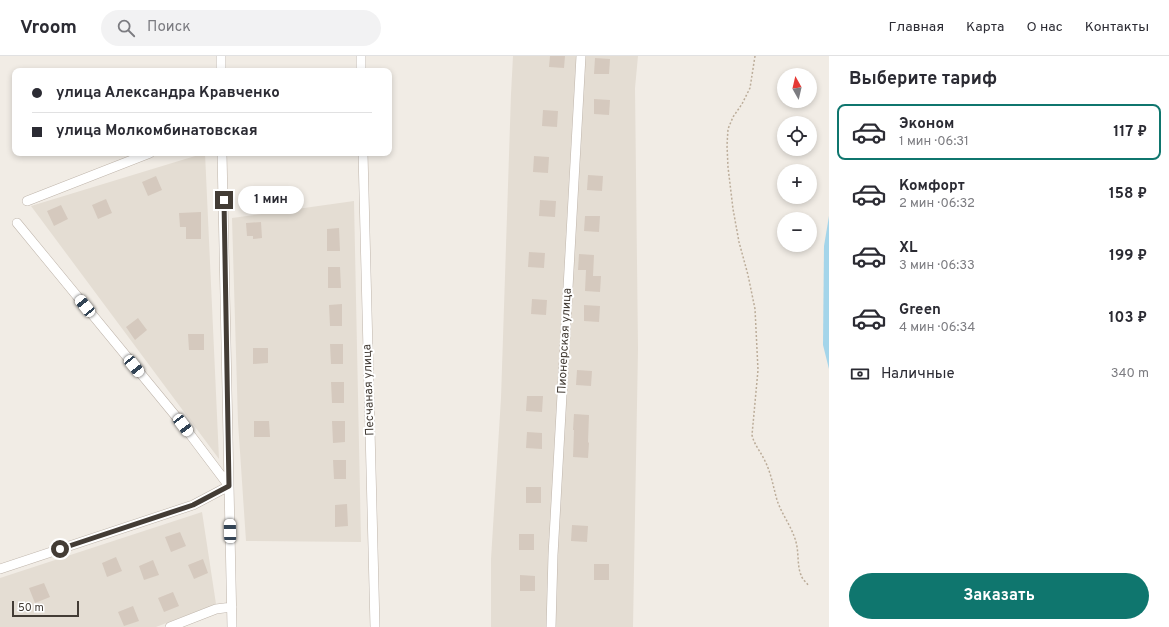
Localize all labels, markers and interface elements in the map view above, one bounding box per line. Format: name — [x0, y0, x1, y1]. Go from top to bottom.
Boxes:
search box — [101, 10, 381, 46]
text: Vroom — [20, 16, 77, 40]
icon: search — [115, 17, 137, 39]
text: Поиск — [147, 18, 191, 37]
text: Главная — [889, 19, 944, 36]
text: Карта — [966, 19, 1004, 36]
text: О нас — [1026, 19, 1063, 36]
text: Контакты — [1085, 19, 1149, 36]
north arrow — [777, 68, 817, 108]
map controls — [777, 68, 817, 252]
text: Выберите тариф — [849, 68, 997, 91]
text: улица Александра Кравченко — [56, 84, 280, 103]
icon: car — [851, 114, 887, 150]
text: Эконом — [899, 115, 954, 134]
button: locate — [777, 116, 817, 156]
text: улица Молкомбинатовская — [56, 122, 258, 141]
text: 117 ₽ — [1113, 123, 1147, 142]
text: 1 мин · 06:31 — [899, 134, 969, 150]
button: + — [777, 164, 817, 204]
icon: car — [851, 176, 887, 212]
text: Комфорт — [899, 177, 965, 196]
text: 158 ₽ — [1109, 185, 1147, 204]
callout: 1 мин — [238, 186, 304, 214]
route end — [215, 191, 233, 209]
text: 1 мин — [254, 192, 288, 208]
text: 2 мин · 06:32 — [899, 196, 975, 212]
button: − — [777, 212, 817, 252]
icon: car — [851, 238, 887, 274]
text: XL — [899, 239, 917, 258]
text: 199 ₽ — [1109, 247, 1147, 266]
text: 3 мин · 06:33 — [899, 258, 975, 274]
street label: Пионерская улица — [554, 288, 576, 394]
car — [73, 293, 97, 319]
icon: car — [851, 300, 887, 336]
text: Green — [899, 301, 941, 320]
text: 103 ₽ — [1109, 309, 1147, 328]
text: 4 мин · 06:34 — [899, 320, 975, 336]
street label: Песчаная улица — [359, 344, 379, 436]
car — [122, 353, 146, 379]
icon: cash — [849, 363, 871, 385]
text: Наличные — [881, 365, 955, 384]
text: 340 m — [1111, 366, 1149, 382]
car — [171, 412, 195, 438]
car — [224, 519, 236, 543]
route start — [51, 540, 69, 558]
button: Заказать — [849, 573, 1149, 619]
scale bar — [12, 599, 79, 618]
text: 50 m — [18, 601, 44, 615]

